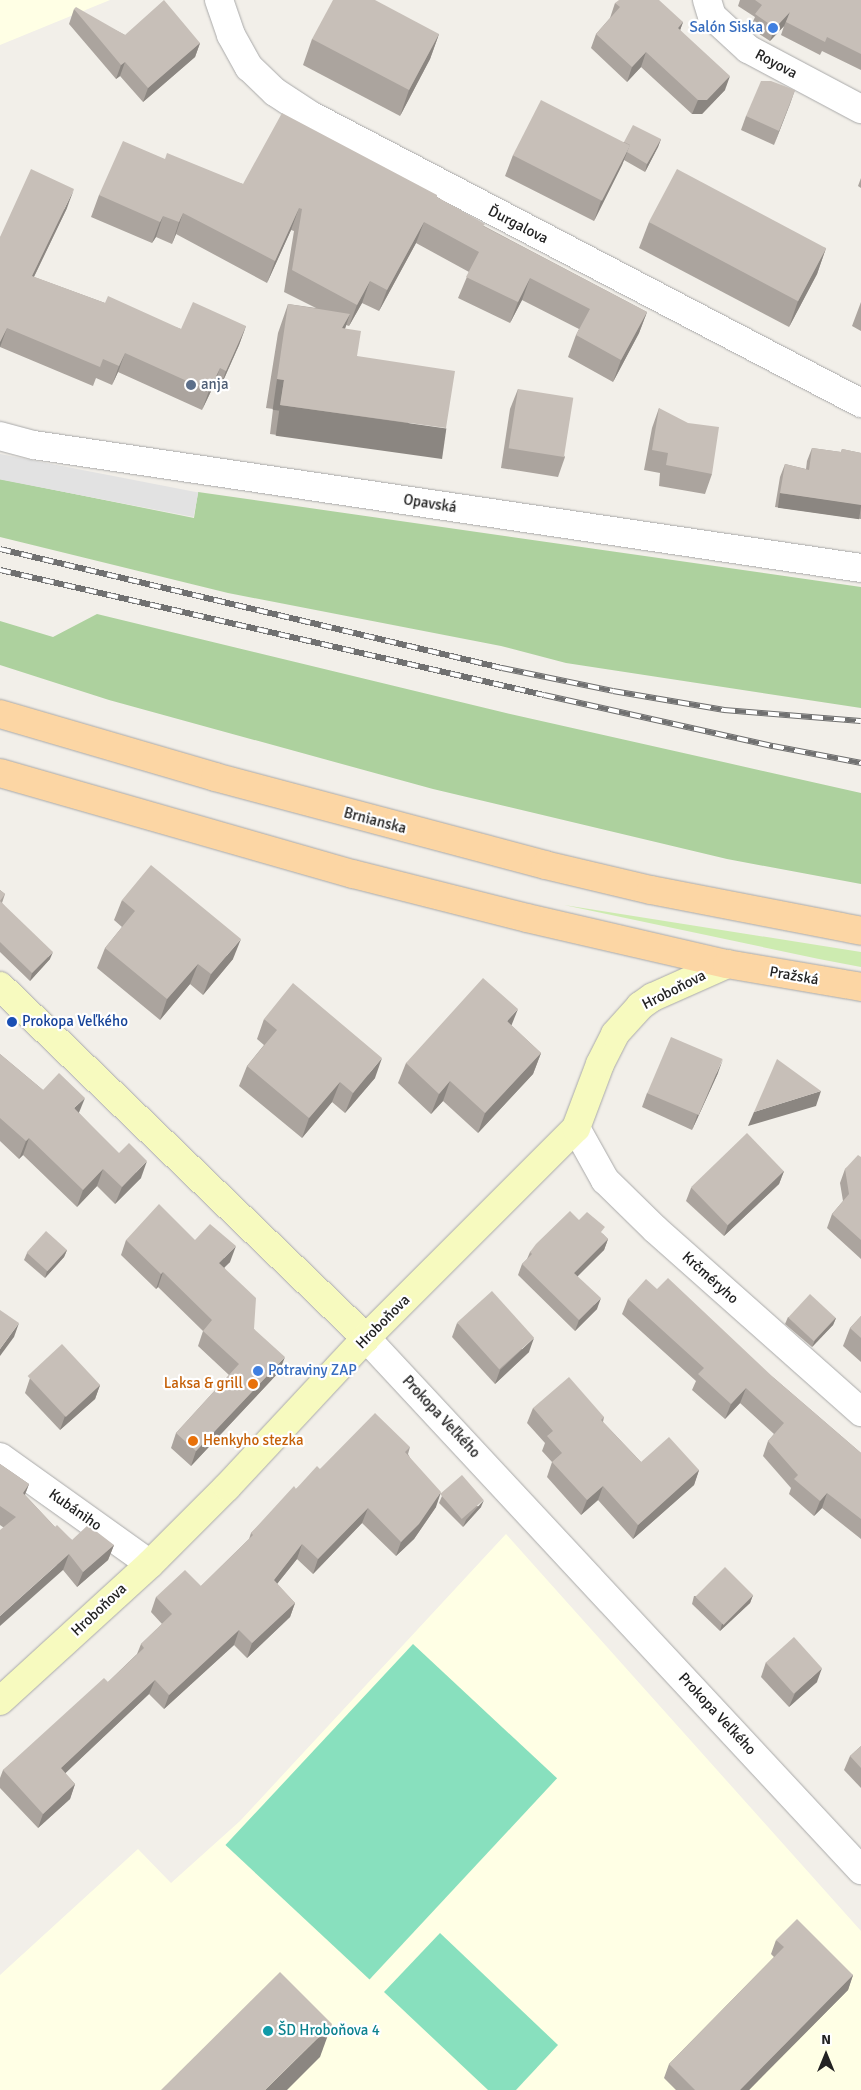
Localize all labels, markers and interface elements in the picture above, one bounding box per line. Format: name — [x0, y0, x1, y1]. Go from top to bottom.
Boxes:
place label: Salón Siska — [689, 19, 763, 37]
marker: Salón Siska — [767, 22, 779, 34]
street label: Royova — [752, 45, 800, 83]
street label: Ďurgalova — [485, 202, 551, 248]
place label: anja — [201, 376, 229, 394]
marker: anja — [185, 379, 197, 391]
street label: Opavská — [402, 491, 458, 517]
street label: Brnianska — [342, 804, 408, 838]
street label: Pražská — [768, 963, 820, 989]
street label: Hroboňova — [639, 966, 709, 1014]
place label: Prokopa Veľkého — [22, 1013, 128, 1031]
marker: Prokopa Veľkého — [6, 1016, 18, 1028]
street label: Krčméryho — [678, 1248, 742, 1308]
street label: Hroboňova — [352, 1291, 414, 1353]
place label: Potraviny ZAP — [268, 1362, 357, 1380]
marker: Potraviny ZAP — [252, 1365, 264, 1377]
street label: Prokopa Veľkého — [398, 1372, 484, 1462]
place label: Laksa & grill — [164, 1375, 243, 1393]
marker: Laksa & grill — [247, 1378, 259, 1390]
place label: Henkyho stezka — [203, 1432, 304, 1450]
marker: Henkyho stezka — [187, 1435, 199, 1447]
street label: Kubániho — [45, 1485, 105, 1535]
street label: Hroboňova — [68, 1580, 130, 1640]
street label: Prokopa Veľkého — [674, 1669, 760, 1759]
place label: ŠD Hroboňova 4 — [278, 2022, 380, 2040]
marker: ŠD Hroboňova 4 — [262, 2025, 274, 2037]
north arrow — [801, 2030, 851, 2080]
text: N — [821, 2031, 831, 2048]

